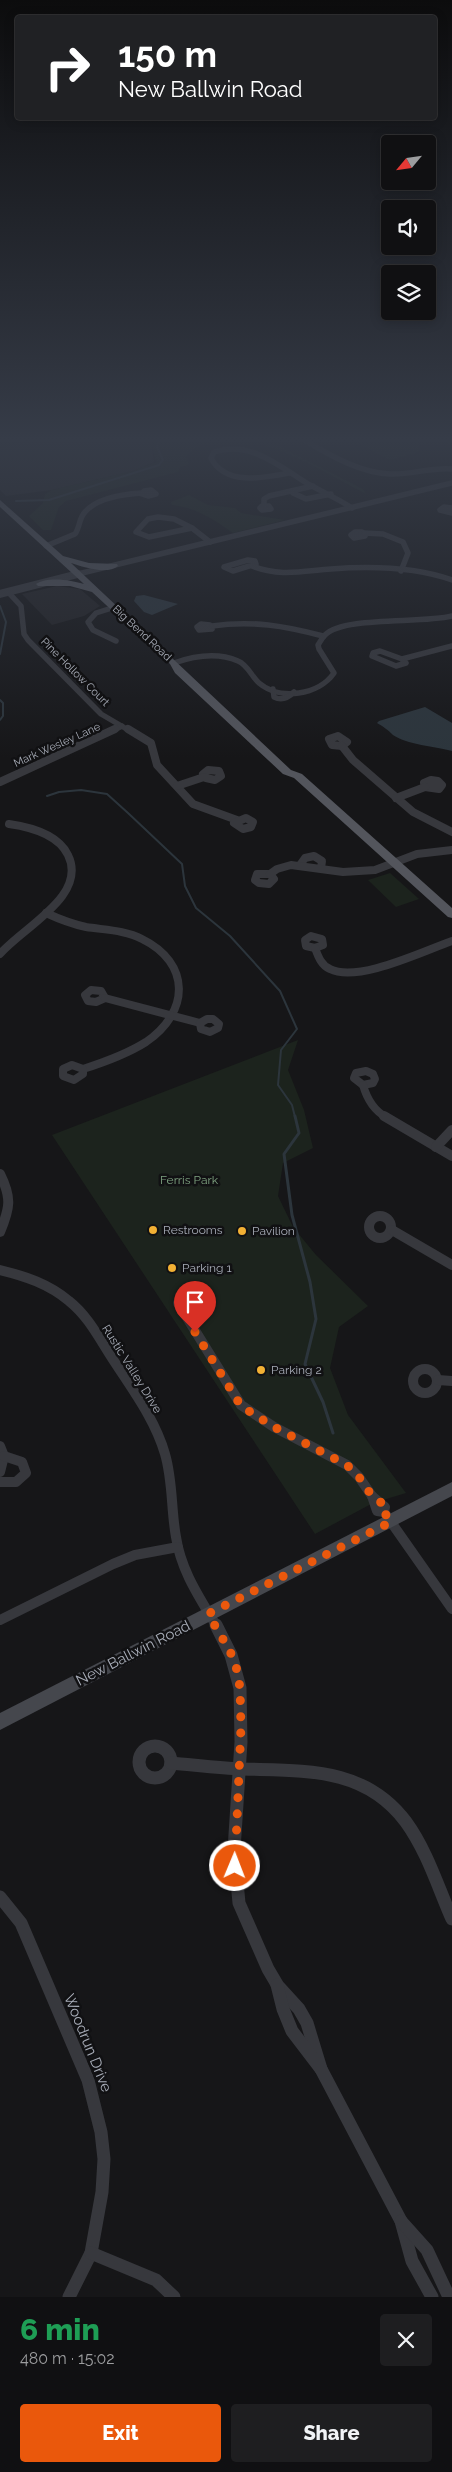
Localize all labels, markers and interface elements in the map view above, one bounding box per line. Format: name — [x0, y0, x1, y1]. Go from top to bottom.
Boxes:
text: 150 m — [118, 34, 217, 75]
icon: right — [35, 35, 100, 100]
text: New Ballwin Road — [118, 76, 302, 102]
north arrow — [381, 135, 436, 190]
map controls — [381, 135, 436, 320]
button: sound — [381, 200, 436, 255]
button: layers — [381, 265, 436, 320]
street label: Big Bend Road — [110, 602, 174, 664]
street label: Pine Hollow Court — [38, 635, 112, 709]
street label: Mark Wesley Lane — [12, 720, 103, 770]
park label: Ferris Park — [160, 1173, 219, 1187]
place label: Restrooms — [163, 1223, 223, 1237]
marker: Restrooms — [147, 1224, 159, 1236]
place label: Pavilion — [252, 1224, 295, 1238]
marker: Pavilion — [236, 1225, 248, 1237]
place label: Parking 1 — [182, 1261, 232, 1275]
marker: Parking 1 — [166, 1262, 178, 1274]
pin — [174, 1281, 216, 1332]
icon: arrive — [181, 1288, 209, 1316]
street label: Rustic Valley Drive — [99, 1322, 165, 1416]
place label: Parking 2 — [271, 1363, 322, 1377]
marker: Parking 2 — [255, 1364, 267, 1376]
street label: New Ballwin Road — [73, 1616, 193, 1690]
position arrow — [208, 1839, 260, 1891]
street label: Woodrun Drive — [60, 1991, 116, 2095]
text: 6 min — [20, 2312, 100, 2347]
button: close — [380, 2314, 432, 2366]
text: 480 m · 15:02 — [20, 2349, 115, 2368]
button: Exit — [20, 2404, 221, 2462]
button: Share — [231, 2404, 432, 2462]

